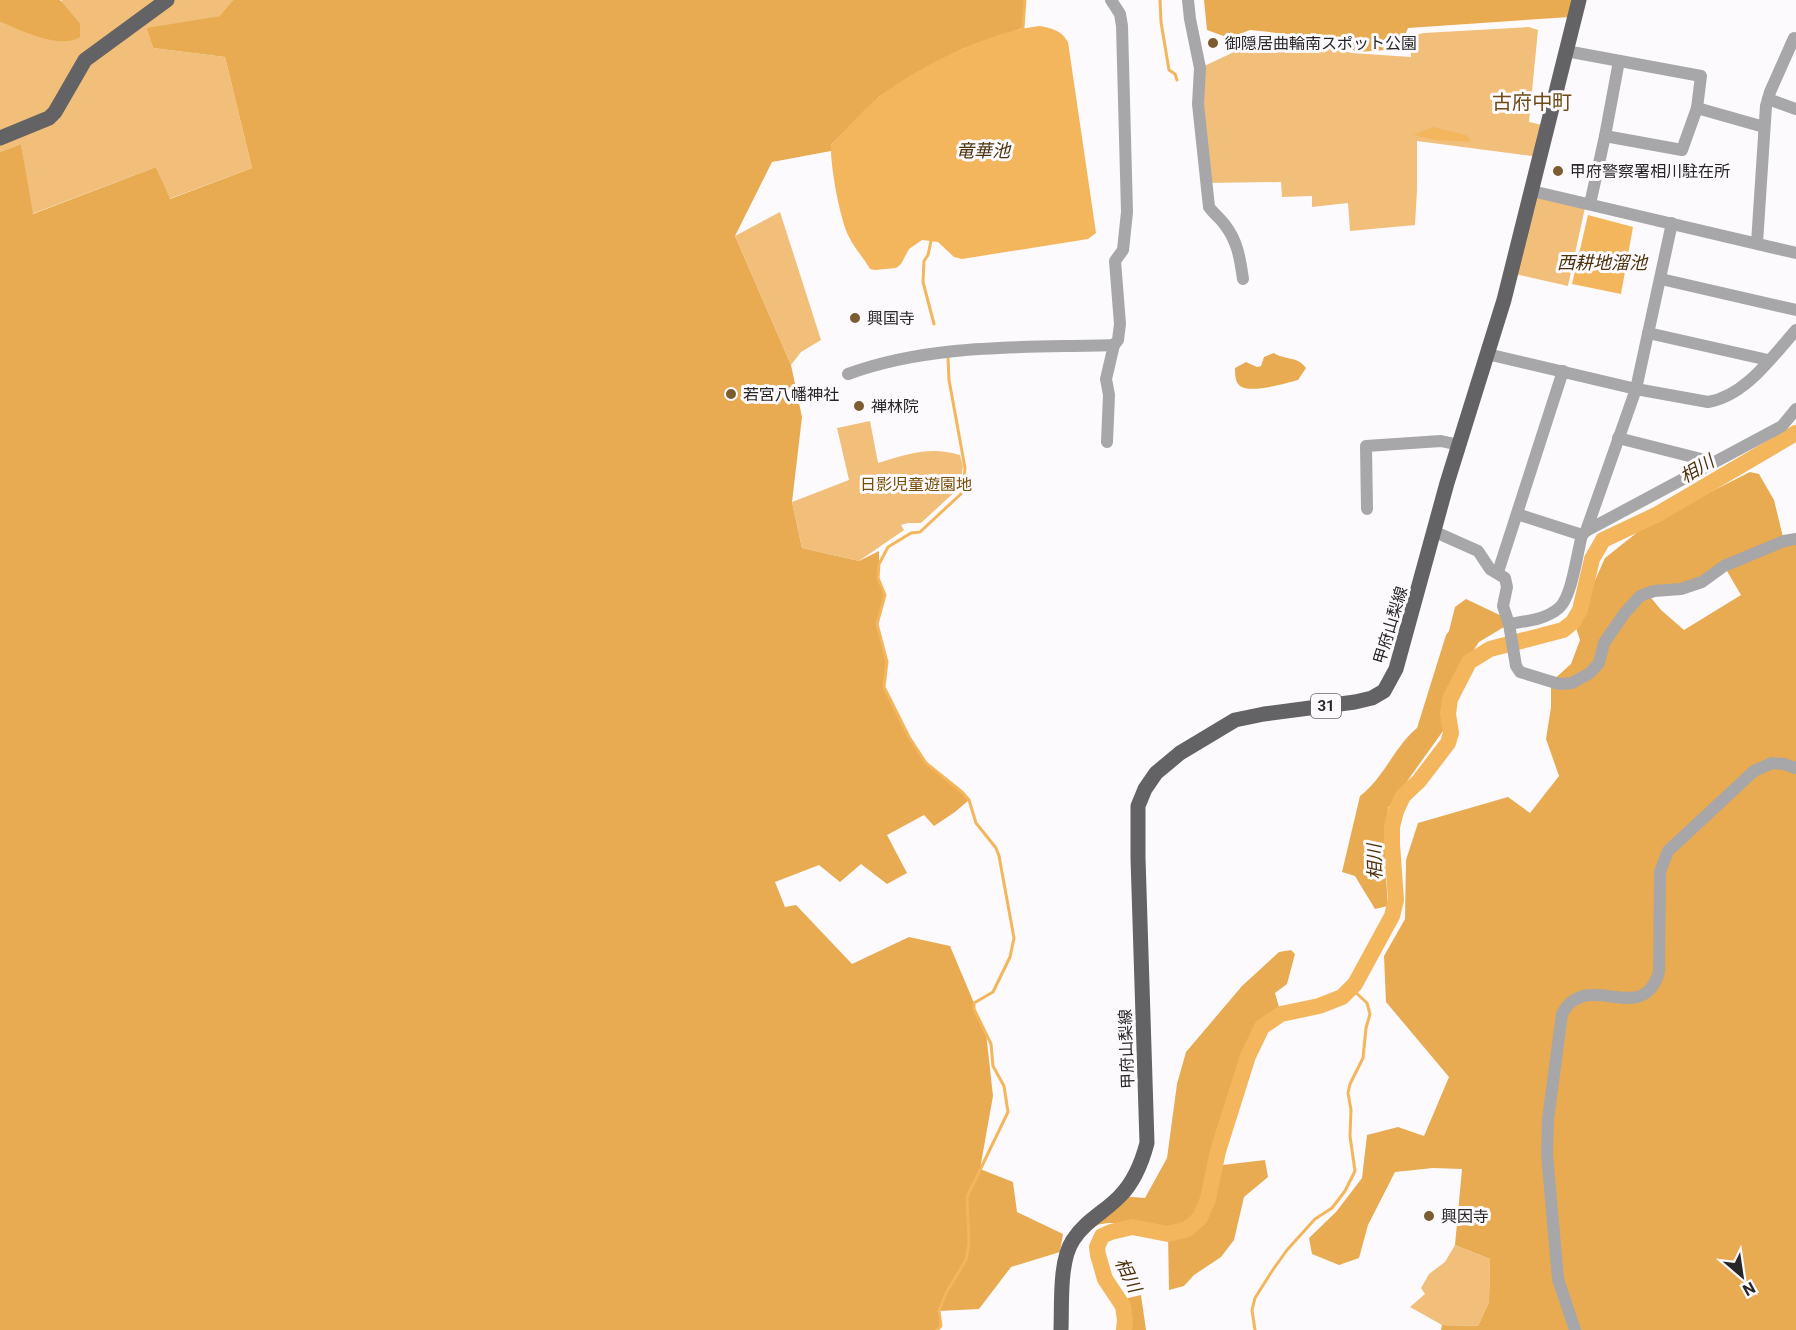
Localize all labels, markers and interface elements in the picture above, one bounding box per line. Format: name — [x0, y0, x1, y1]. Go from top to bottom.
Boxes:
place label: 御隠居曲輪南スポット公園 — [1225, 34, 1417, 53]
marker: 御隠居曲輪南スポット公園 — [1206, 36, 1220, 50]
district label: 古府中町 — [1492, 90, 1572, 114]
water label: 竜華池 — [956, 140, 1012, 161]
place label: 甲府警察署相川駐在所 — [1570, 162, 1730, 181]
marker: 甲府警察署相川駐在所 — [1551, 164, 1565, 178]
water label: 西耕地溜池 — [1557, 252, 1649, 273]
place label: 興国寺 — [867, 309, 915, 328]
marker: 興国寺 — [848, 311, 862, 325]
place label: 若宮八幡神社 — [743, 385, 839, 404]
marker: 若宮八幡神社 — [724, 387, 738, 401]
place label: 禅林院 — [871, 397, 919, 416]
marker: 禅林院 — [852, 399, 866, 413]
water label: 相川 — [1676, 449, 1719, 487]
park label: 日影児童遊園地 — [860, 475, 972, 494]
street label: 甲府山梨線 — [1370, 584, 1411, 666]
road number: 31 — [1311, 694, 1341, 718]
water label: 相川 — [1363, 842, 1386, 880]
street label: 甲府山梨線 — [1116, 1009, 1137, 1089]
place label: 興因寺 — [1441, 1207, 1489, 1226]
marker: 興因寺 — [1422, 1209, 1436, 1223]
north arrow — [1712, 1246, 1772, 1306]
water label: 相川 — [1111, 1254, 1147, 1297]
text: N — [1739, 1278, 1759, 1300]

